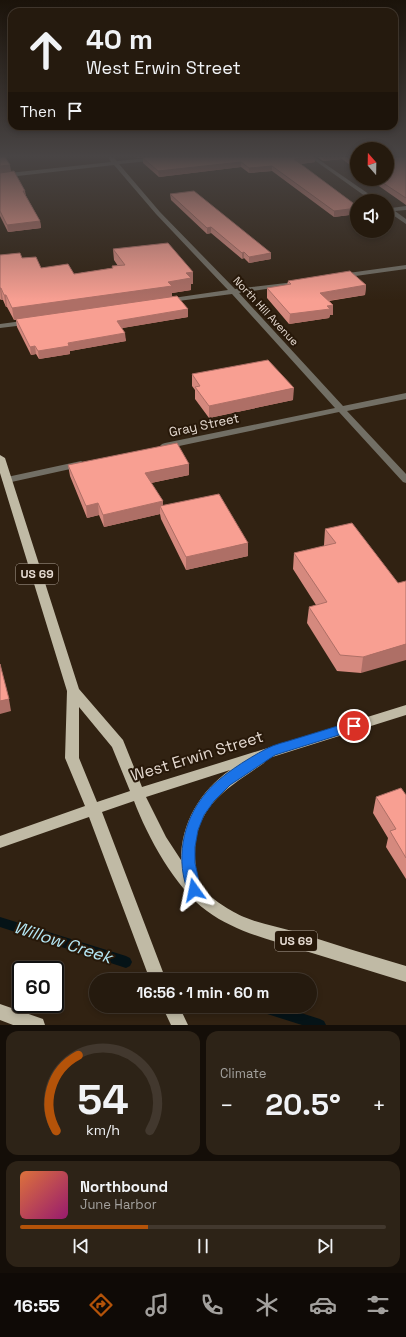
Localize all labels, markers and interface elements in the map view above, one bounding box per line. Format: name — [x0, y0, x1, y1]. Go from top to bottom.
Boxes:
text: 40 m — [86, 21, 153, 57]
icon: ahead — [20, 24, 72, 76]
text: West Erwin Street — [86, 56, 241, 79]
icon: arrive — [64, 100, 86, 122]
text: Then — [20, 102, 56, 121]
north arrow — [350, 142, 394, 186]
map controls — [350, 142, 394, 238]
button: sound — [350, 194, 394, 238]
street label: North Hill Avenue — [230, 273, 302, 349]
street label: Gray Street — [167, 409, 241, 441]
road number: US 69 — [16, 564, 58, 584]
pin — [337, 709, 371, 743]
icon: arrive — [343, 715, 365, 737]
street label: West Erwin Street — [128, 726, 266, 786]
position arrow — [173, 869, 215, 911]
water label: Willow Creek — [11, 916, 117, 969]
road number: US 69 — [275, 931, 317, 951]
speed limit sign: 60 — [12, 961, 64, 1013]
text: 16:56 · 1 min · 60 m — [137, 983, 269, 1002]
text: Climate — [220, 1065, 266, 1082]
text: 54 — [77, 1073, 129, 1126]
text: 20.5° — [265, 1085, 341, 1124]
text: − — [220, 1091, 234, 1119]
text: + — [372, 1091, 386, 1119]
text: km/h — [86, 1121, 120, 1139]
text: Northbound — [80, 1177, 168, 1196]
text: June Harbor — [80, 1196, 157, 1213]
icon: previous — [70, 1235, 92, 1257]
icon: pause — [192, 1235, 214, 1257]
icon: next — [314, 1235, 336, 1257]
icon: directions — [87, 1291, 115, 1319]
icon: music — [143, 1291, 171, 1319]
icon: phone — [198, 1291, 226, 1319]
icon: climate — [253, 1291, 281, 1319]
icon: car — [309, 1291, 337, 1319]
icon: filters — [364, 1291, 392, 1319]
text: 16:55 — [14, 1294, 60, 1317]

